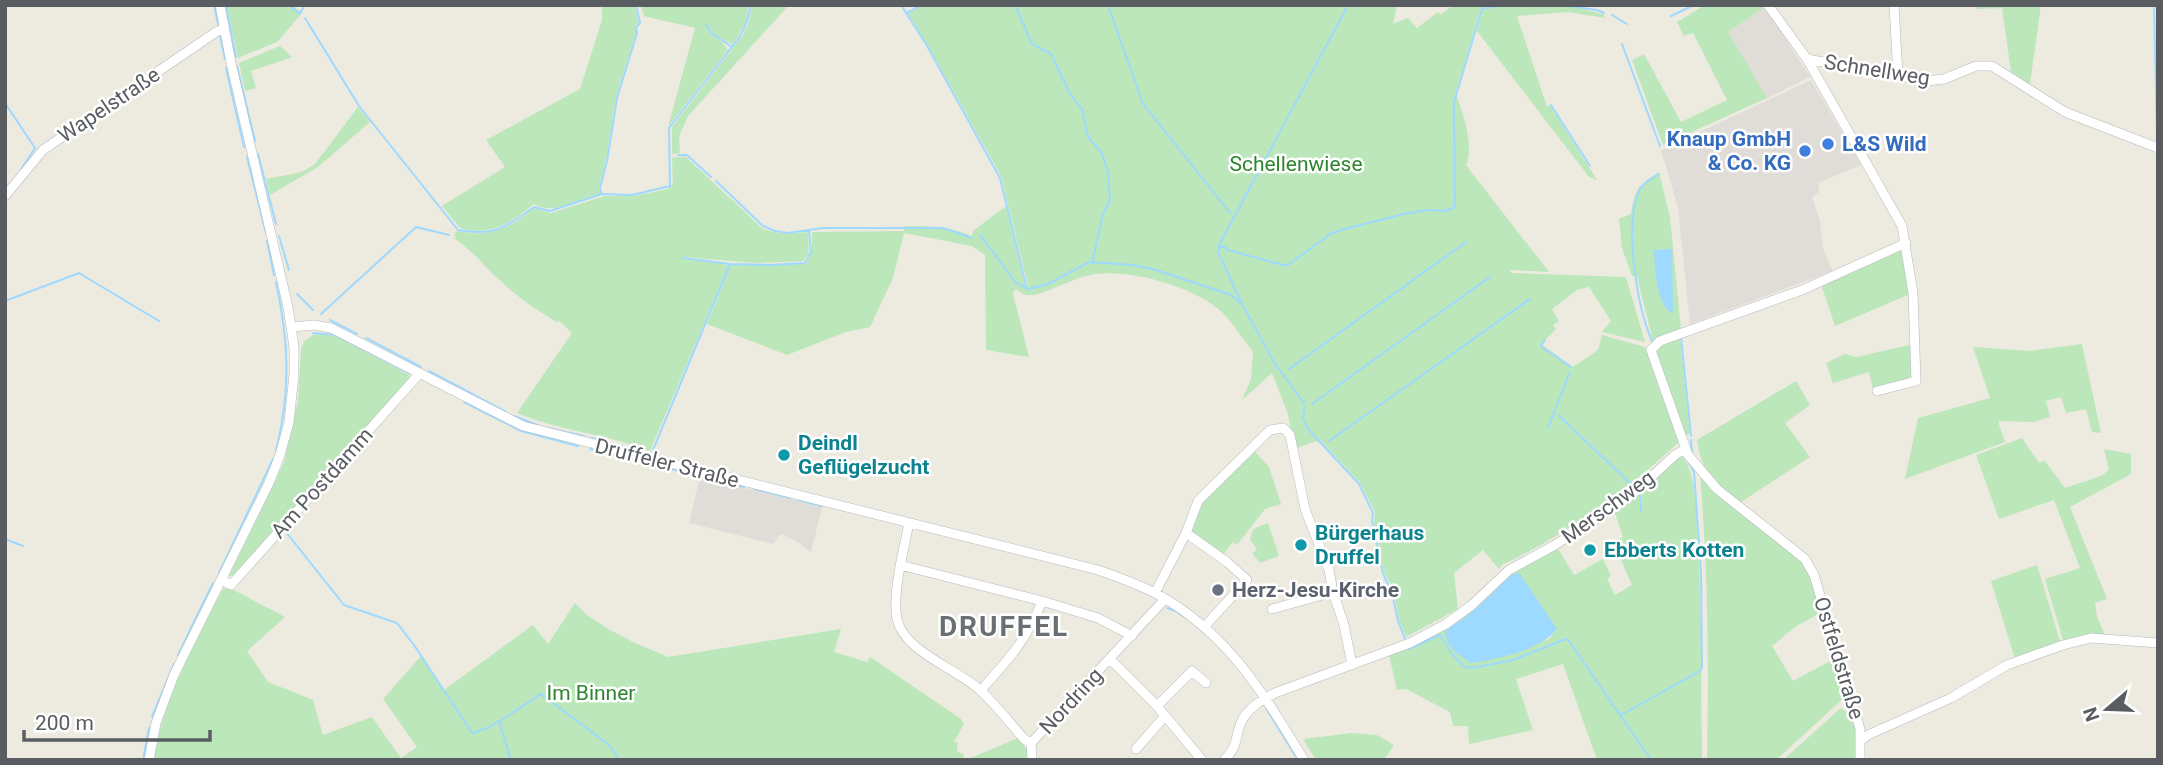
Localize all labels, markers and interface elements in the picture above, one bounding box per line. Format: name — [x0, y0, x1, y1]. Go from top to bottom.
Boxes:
street label: Schnellweg — [1822, 50, 1932, 90]
street label: Wapelstraße — [54, 62, 164, 148]
place label: Knaup GmbH & Co. KG — [1667, 127, 1791, 175]
place label: L&S Wild — [1842, 132, 1927, 156]
marker: L&S Wild — [1820, 136, 1836, 152]
marker: Knaup GmbH & Co. KG — [1797, 143, 1813, 159]
park label: Schellenwiese — [1229, 152, 1363, 176]
street label: Am Postdamm — [266, 423, 378, 543]
place label: Deindl Geflügelzucht — [798, 431, 929, 479]
street label: Druffeler Straße — [592, 433, 742, 493]
marker: Deindl Geflügelzucht — [776, 447, 792, 463]
street label: Merschweg — [1557, 465, 1659, 549]
place label: Bürgerhaus Druffel — [1315, 521, 1424, 569]
marker: Bürgerhaus Druffel — [1293, 537, 1309, 553]
place label: Ebberts Kotten — [1604, 538, 1744, 562]
marker: Ebberts Kotten — [1582, 542, 1598, 558]
place label: Herz-Jesu-Kirche — [1232, 578, 1399, 602]
marker: Herz-Jesu-Kirche — [1210, 582, 1226, 598]
street label: Ostfeldstraße — [1809, 594, 1869, 722]
district label: DRUFFEL — [939, 610, 1069, 643]
street label: Nordring — [1034, 663, 1108, 739]
north arrow — [2072, 674, 2142, 744]
park label: Im Binner — [547, 681, 635, 705]
scale bar — [24, 698, 210, 742]
text: N — [2078, 704, 2104, 724]
text: 200 m — [35, 711, 94, 735]

